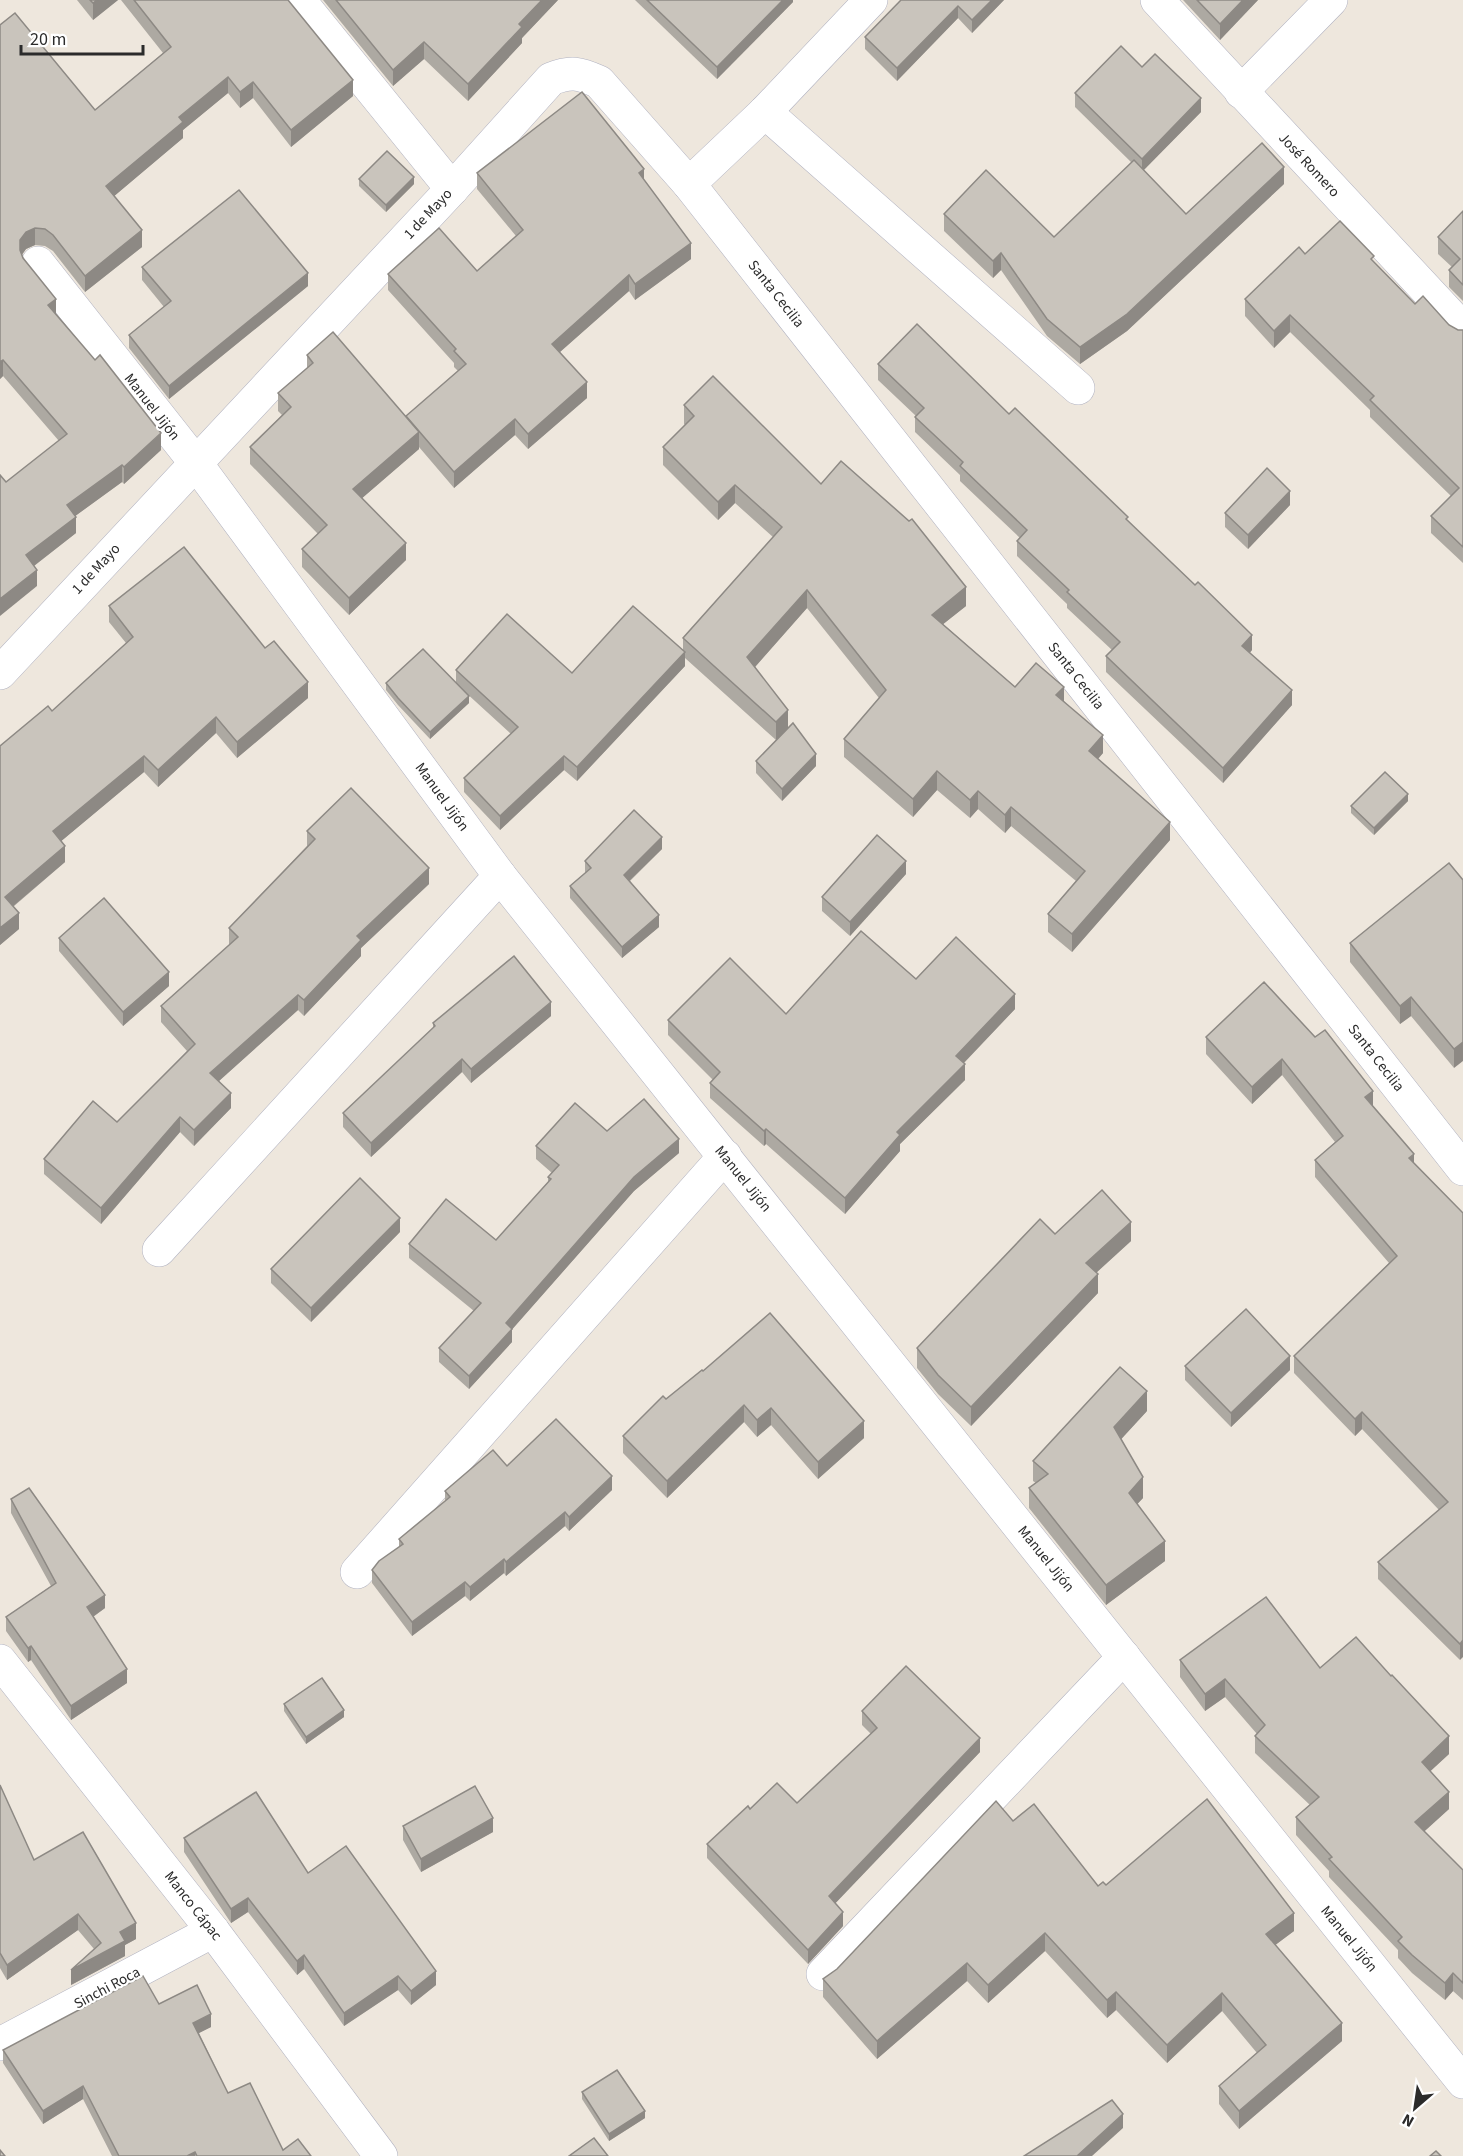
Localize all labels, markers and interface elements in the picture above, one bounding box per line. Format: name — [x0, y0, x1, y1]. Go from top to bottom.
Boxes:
scale bar — [21, 18, 142, 56]
text: 20 m — [30, 27, 66, 52]
street label: José Romero — [1273, 128, 1345, 202]
street label: 1 de Mayo — [399, 184, 457, 244]
street label: Santa Cecilia — [743, 256, 809, 332]
street label: Manuel Jijón — [119, 369, 185, 445]
street label: 1 de Mayo — [67, 539, 125, 599]
street label: Santa Cecilia — [1043, 638, 1109, 714]
street label: Manuel Jijón — [410, 758, 474, 836]
street label: Santa Cecilia — [1343, 1020, 1409, 1096]
street label: Manuel Jijón — [710, 1141, 776, 1217]
street label: Manuel Jijón — [1013, 1521, 1079, 1597]
street label: Manco Cápac — [159, 1867, 227, 1945]
street label: Manuel Jijón — [1316, 1901, 1382, 1977]
street label: Sinchi Roca — [70, 1962, 144, 2014]
north arrow — [1385, 2078, 1445, 2138]
text: N — [1398, 2108, 1418, 2132]

